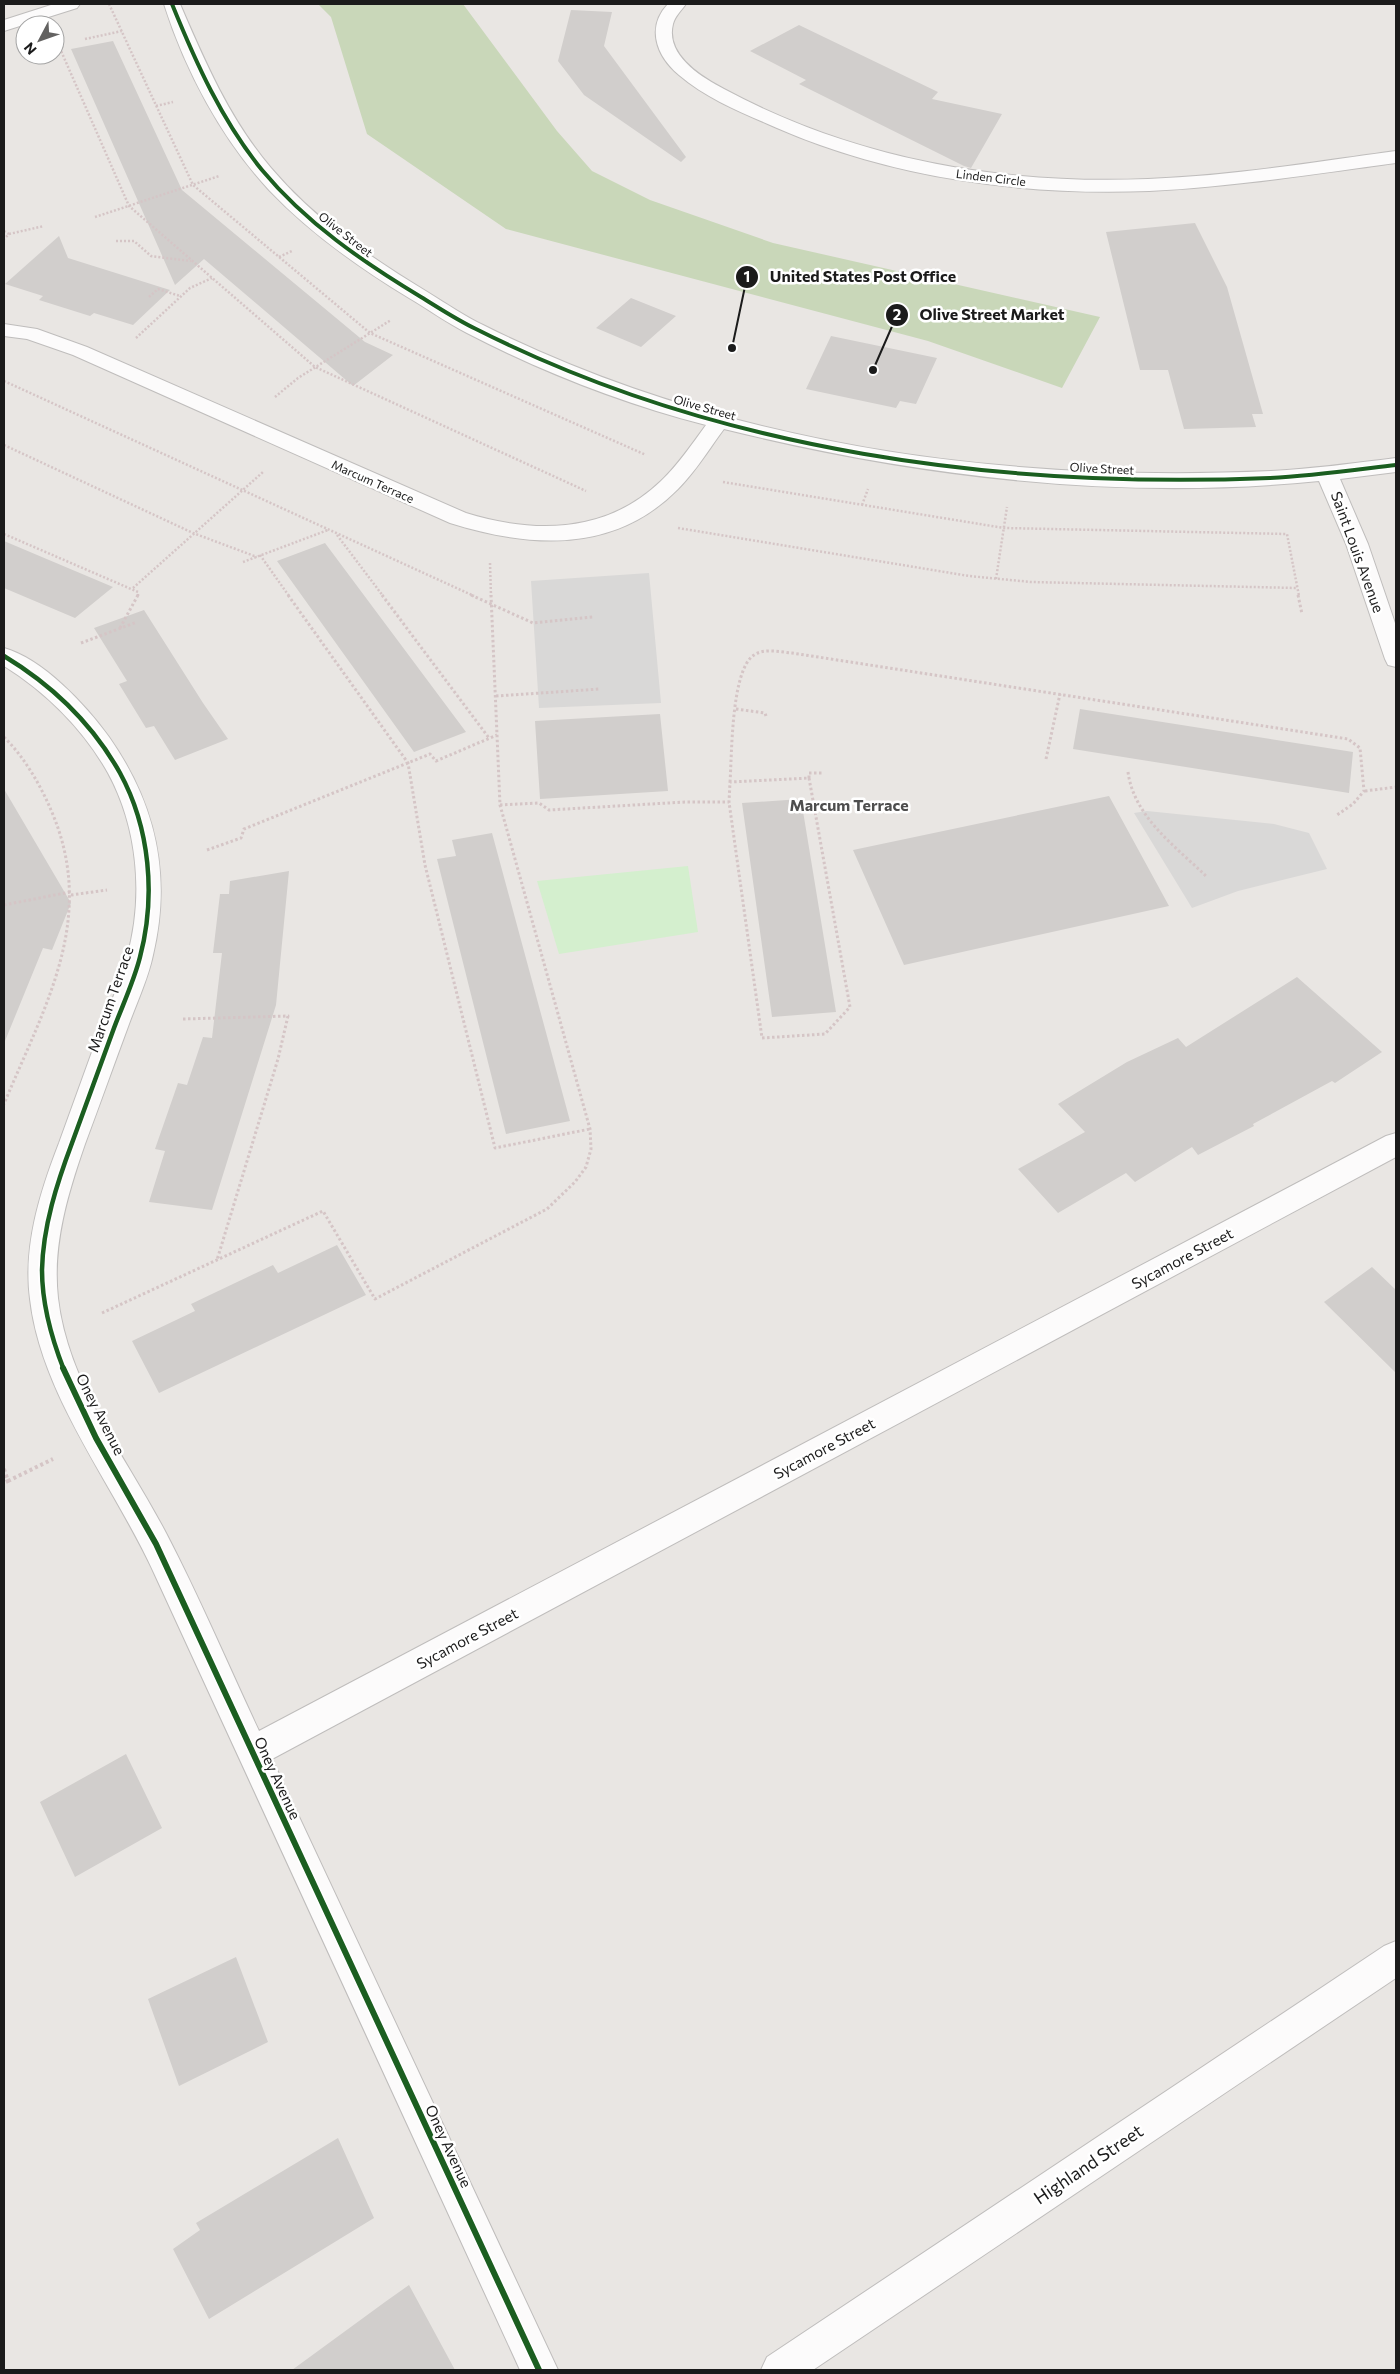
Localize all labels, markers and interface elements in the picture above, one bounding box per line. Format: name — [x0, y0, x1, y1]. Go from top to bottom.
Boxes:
north arrow — [15, 15, 65, 65]
text: N — [20, 39, 40, 58]
street label: Linden Circle — [955, 166, 1027, 188]
street label: Olive Street — [316, 209, 376, 259]
callout: United States Post Office — [735, 261, 966, 292]
text: United States Post Office — [770, 266, 956, 285]
text: 1 — [744, 267, 750, 285]
callout: Olive Street Market — [885, 299, 1075, 330]
text: Olive Street Market — [919, 304, 1065, 323]
text: 2 — [893, 305, 901, 323]
street label: Olive Street — [672, 391, 738, 423]
street label: Marcum Terrace — [330, 457, 416, 505]
street label: Olive Street — [1069, 459, 1135, 477]
street label: Saint Louis Avenue — [1328, 489, 1388, 615]
district label: Marcum Terrace — [789, 795, 909, 814]
street label: Marcum Terrace — [83, 944, 137, 1054]
street label: Sycamore Street — [1128, 1224, 1236, 1292]
street label: Oney Avenue — [73, 1370, 129, 1458]
street label: Sycamore Street — [770, 1414, 878, 1482]
street label: Sycamore Street — [413, 1604, 521, 1672]
street label: Oney Avenue — [251, 1734, 305, 1822]
street label: Oney Avenue — [422, 2102, 476, 2190]
street label: Highland Street — [1029, 2119, 1147, 2209]

